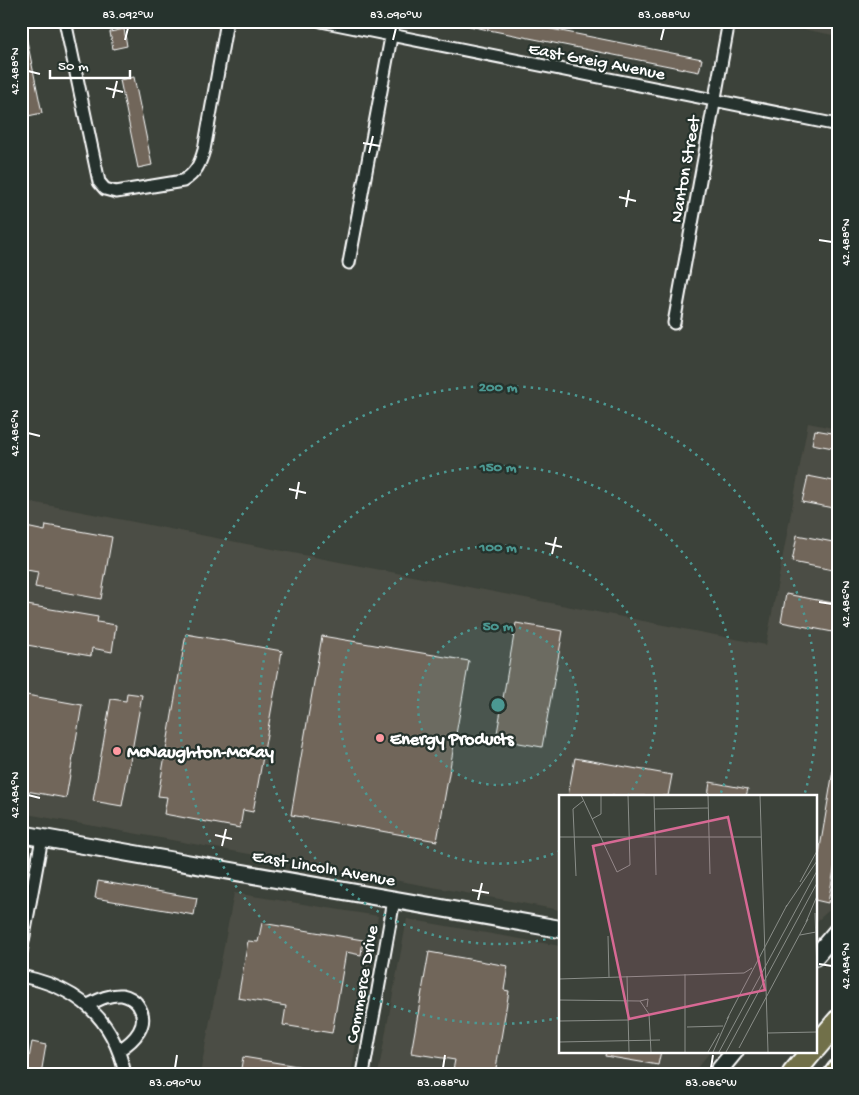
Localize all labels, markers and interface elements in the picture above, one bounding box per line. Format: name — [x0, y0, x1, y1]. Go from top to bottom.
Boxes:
text: 83.092°W — [103, 9, 153, 23]
text: 83.090°W — [370, 9, 422, 23]
text: 83.088°W — [638, 9, 690, 23]
street label: East Greig Avenue — [526, 39, 667, 86]
text: 42.488°N — [9, 47, 23, 95]
scale bar — [50, 48, 130, 80]
text: 50 m — [58, 58, 89, 76]
street label: Nanton Street — [667, 113, 706, 224]
text: 42.488°N — [840, 218, 854, 266]
text: 200 m — [479, 379, 518, 397]
text: 42.486°N — [9, 409, 23, 456]
text: 150 m — [479, 459, 517, 477]
text: 100 m — [478, 539, 517, 557]
text: 42.486°N — [840, 580, 854, 627]
text: 50 m — [483, 618, 514, 636]
centre of rings — [489, 696, 507, 714]
place label: Energy Products — [390, 730, 515, 751]
marker: Energy Products — [374, 732, 386, 744]
place label: McNaughton-McKay — [127, 743, 274, 764]
marker: McNaughton-McKay — [111, 745, 123, 757]
text: 42.484°N — [9, 772, 23, 818]
inset map — [559, 795, 816, 1052]
street label: East Lincoln Avenue — [250, 847, 397, 893]
street label: Commerce Drive — [343, 923, 384, 1045]
text: 42.484°N — [840, 943, 854, 989]
text: 83.090°W — [149, 1077, 201, 1091]
text: 83.088°W — [417, 1077, 469, 1091]
text: 83.086°W — [685, 1077, 737, 1091]

